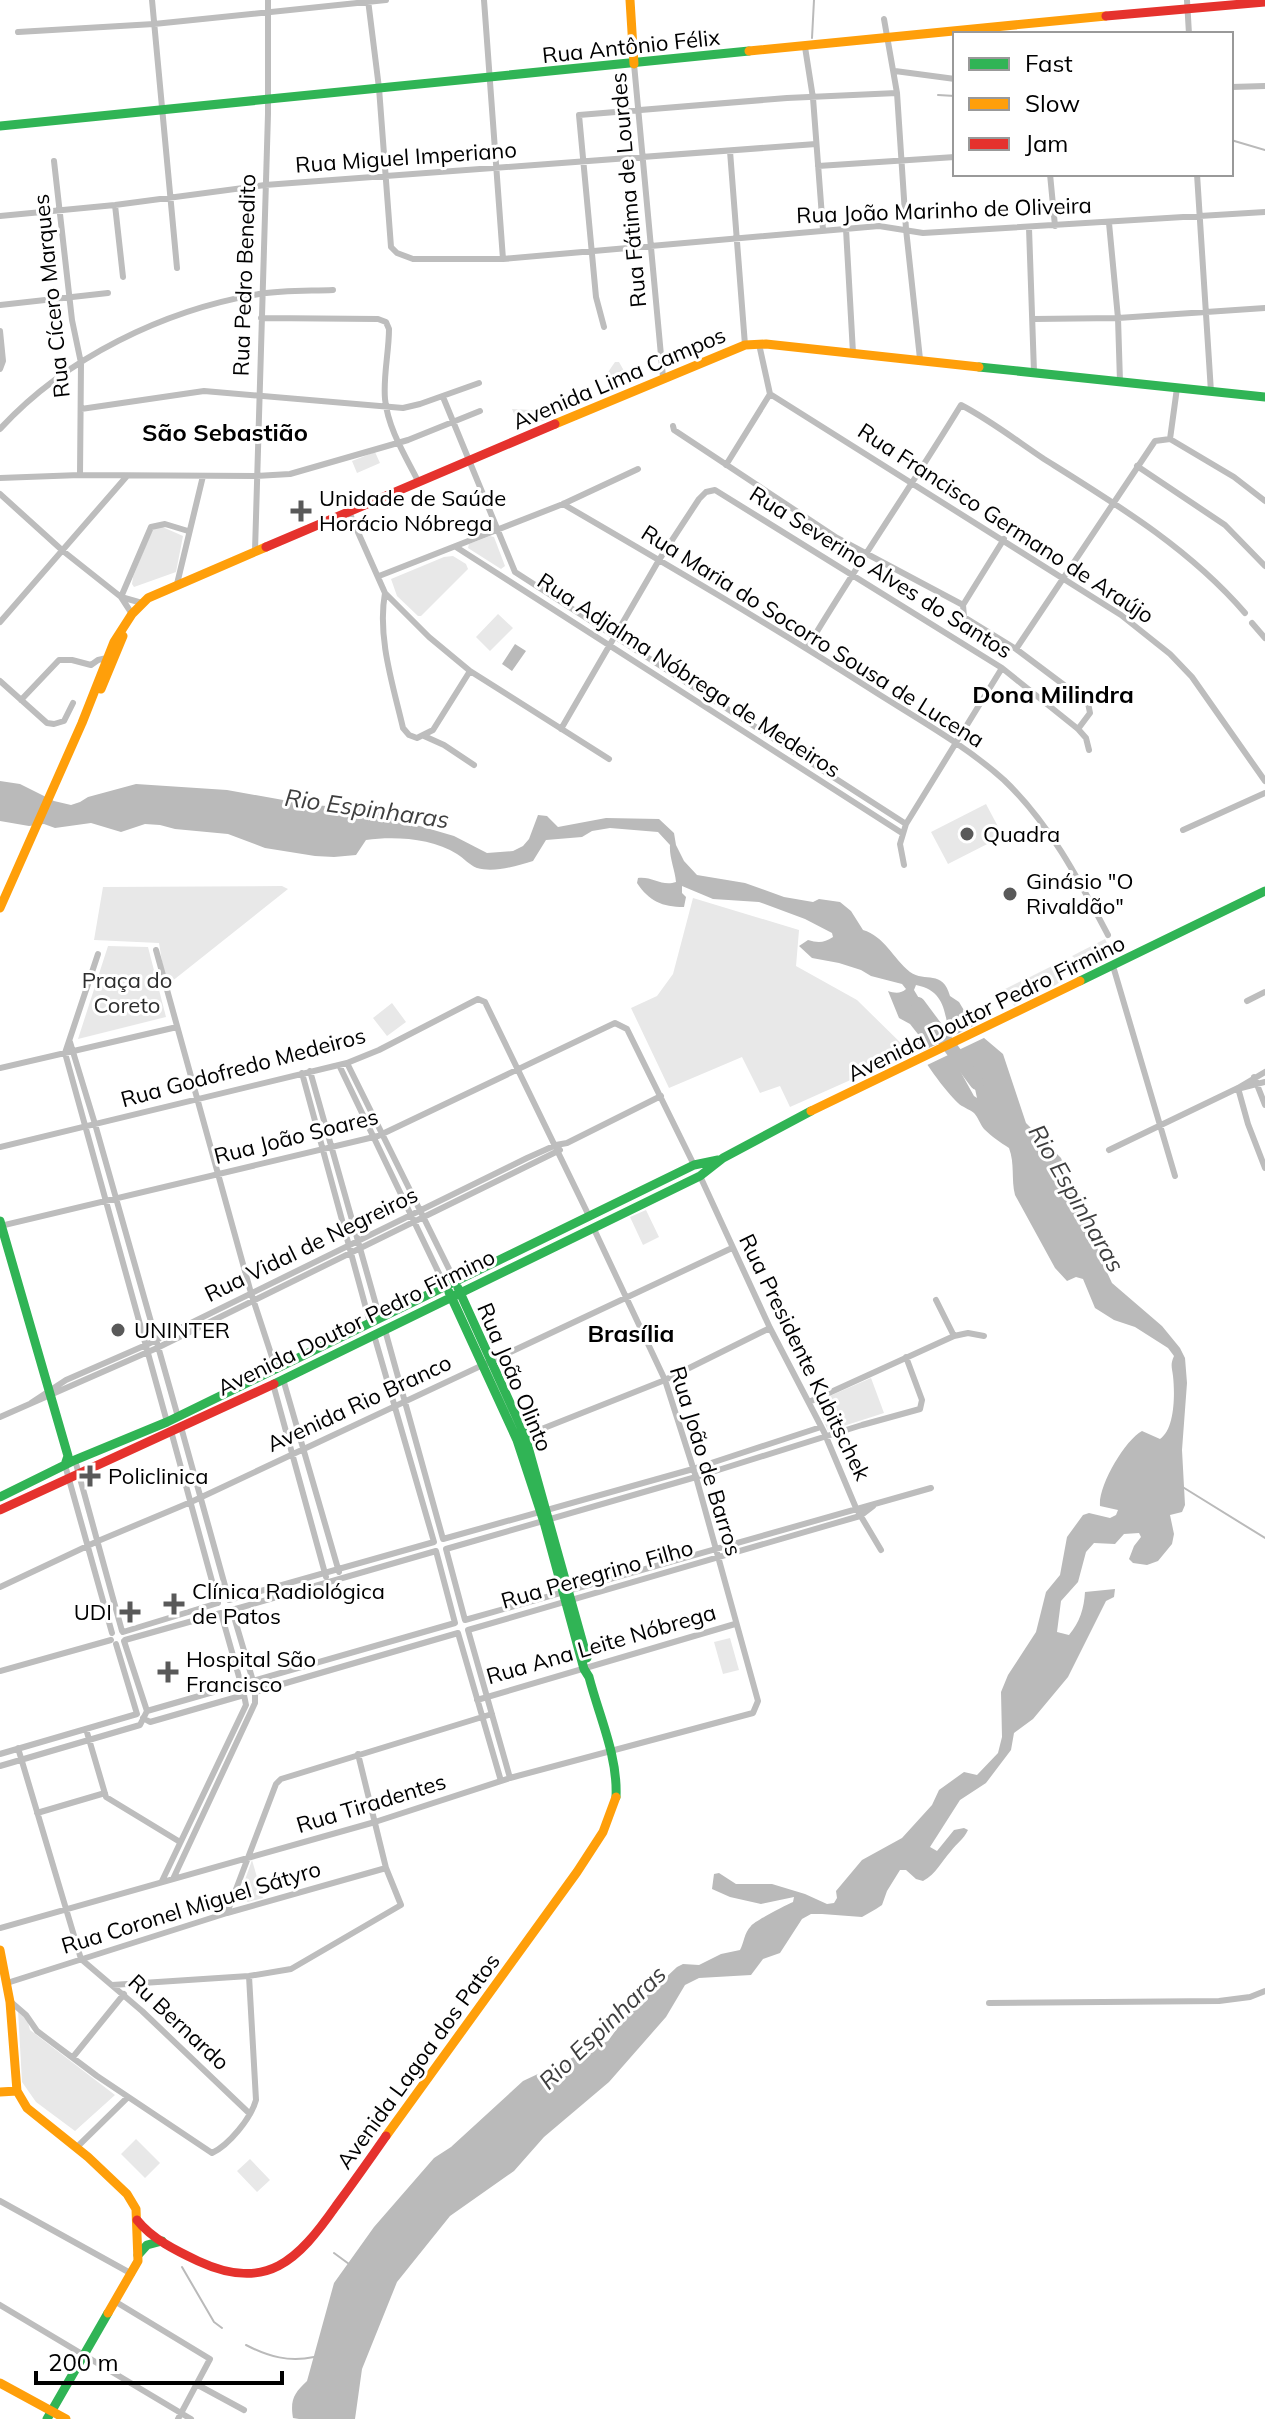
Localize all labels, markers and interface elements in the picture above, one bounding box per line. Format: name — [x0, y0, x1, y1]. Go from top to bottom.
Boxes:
street label: Rua Antônio Félix — [541, 23, 722, 69]
legend — [953, 32, 1233, 176]
text: Fast — [1025, 48, 1073, 78]
street label: Rua Fátima de Lourdes — [604, 71, 652, 309]
text: Slow — [1025, 88, 1080, 118]
text: Jam — [1025, 128, 1068, 158]
street label: Rua Miguel Imperiano — [294, 135, 518, 179]
street label: Rua Pedro Benedito — [226, 173, 262, 377]
street label: Rua João Marinho de Oliveira — [796, 191, 1092, 229]
street label: Rua Cícero Marques — [26, 193, 76, 399]
street label: Avenida Lima Campos — [508, 320, 730, 436]
district label: São Sebastião — [142, 417, 308, 447]
street label: Rua Francisco Germano de Araújo — [853, 417, 1159, 629]
street label: Rua Severino Alves do Santos — [745, 480, 1017, 664]
place label: Unidade de Saúde Horácio Nóbrega — [319, 484, 506, 537]
marker: Unidade de Saúde Horácio Nóbrega — [290, 500, 312, 522]
street label: Rua Maria do Socorro Sousa de Lucena — [636, 518, 990, 754]
street label: Rua Adjalma Nóbrega de Medeiros — [532, 566, 846, 784]
district label: Dona Milindra — [972, 679, 1134, 709]
water label: Rio Espinharas — [283, 782, 451, 834]
place label: Quadra — [983, 820, 1060, 848]
marker: Quadra — [958, 825, 976, 843]
place label: Ginásio "O Rivaldão" — [1026, 867, 1133, 920]
marker: Ginásio "O Rivaldão" — [1001, 885, 1019, 903]
street label: Avenida Doutor Pedro Firmino — [842, 928, 1130, 1088]
park label: Praça do Coreto — [82, 966, 172, 1019]
street label: Rua Godofredo Medeiros — [117, 1021, 369, 1113]
street label: Rua João Soares — [211, 1102, 381, 1170]
water label: Rio Espinharas — [1023, 1119, 1131, 1277]
street label: Rua Vidal de Negreiros — [200, 1180, 422, 1308]
street label: Rua Presidente Kubitschek — [733, 1229, 877, 1485]
street label: Avenida Doutor Pedro Firmino — [212, 1242, 500, 1402]
street label: Rua João Olinto — [471, 1299, 559, 1455]
place label: UNINTER — [134, 1316, 230, 1344]
district label: Brasília — [588, 1318, 674, 1348]
marker: UNINTER — [109, 1321, 127, 1339]
street label: Avenida Rio Branco — [262, 1348, 456, 1458]
street label: Rua João de Barros — [664, 1363, 748, 1559]
place label: Policlinica — [108, 1462, 208, 1490]
marker: Policlinica — [79, 1465, 101, 1487]
street label: Rua Peregrino Filho — [498, 1533, 696, 1615]
place label: Clínica Radiológica de Patos — [192, 1577, 385, 1630]
marker: Clínica Radiológica de Patos — [163, 1593, 185, 1615]
place label: UDI — [74, 1598, 112, 1626]
street label: Rua Ana Leite Nóbrega — [483, 1598, 719, 1690]
marker: UDI — [119, 1601, 141, 1623]
place label: Hospital São Francisco — [186, 1645, 316, 1698]
marker: Hospital São Francisco — [157, 1661, 179, 1683]
street label: Rua Tiradentes — [293, 1767, 449, 1839]
street label: Rua Coronel Miguel Sátyro — [58, 1854, 324, 1960]
street label: Avenida Lagoa dos Patos — [330, 1948, 506, 2174]
water label: Rio Espinharas — [532, 1959, 672, 2095]
street label: Ru Bernardo — [123, 1968, 235, 2076]
scale bar — [36, 2335, 282, 2385]
text: 200 m — [48, 2347, 119, 2377]

